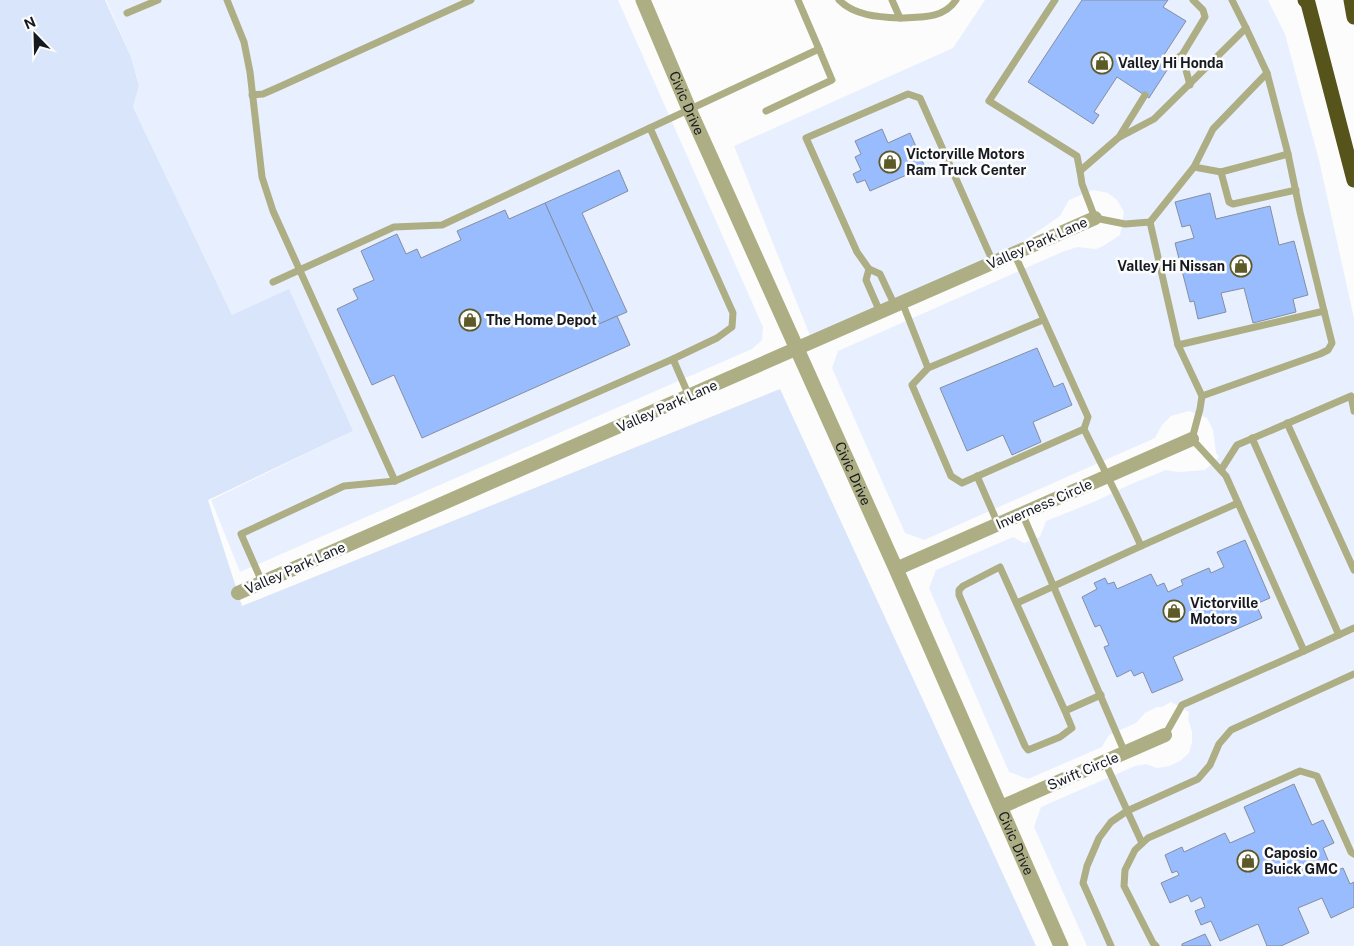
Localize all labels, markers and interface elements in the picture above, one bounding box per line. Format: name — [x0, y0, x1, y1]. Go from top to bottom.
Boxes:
north arrow — [10, 10, 60, 60]
text: N — [22, 14, 38, 33]
shop icon: Valley Hi Honda — [1090, 51, 1114, 75]
place label: Valley Hi Honda — [1118, 55, 1224, 71]
street label: Civic Drive — [666, 69, 708, 138]
place label: Victorville Motors Ram Truck Center — [906, 146, 1026, 178]
shop icon: Victorville Motors Ram Truck Center — [878, 150, 902, 174]
street label: Valley Park Lane — [984, 214, 1090, 272]
shop icon: Valley Hi Nissan — [1229, 254, 1253, 278]
place label: Valley Hi Nissan — [1117, 258, 1225, 274]
shop icon: The Home Depot — [458, 308, 482, 332]
place label: The Home Depot — [486, 312, 597, 328]
street label: Valley Park Lane — [614, 377, 720, 435]
street label: Civic Drive — [832, 439, 874, 508]
street label: Inverness Circle — [993, 476, 1095, 532]
street label: Valley Park Lane — [242, 539, 348, 597]
place label: Victorville Motors — [1190, 595, 1258, 627]
shop icon: Victorville Motors — [1162, 599, 1186, 623]
street label: Swift Circle — [1045, 749, 1121, 793]
street label: Civic Drive — [995, 809, 1037, 878]
place label: Caposio Buick GMC — [1264, 845, 1338, 877]
shop icon: Caposio Buick GMC — [1236, 849, 1260, 873]

